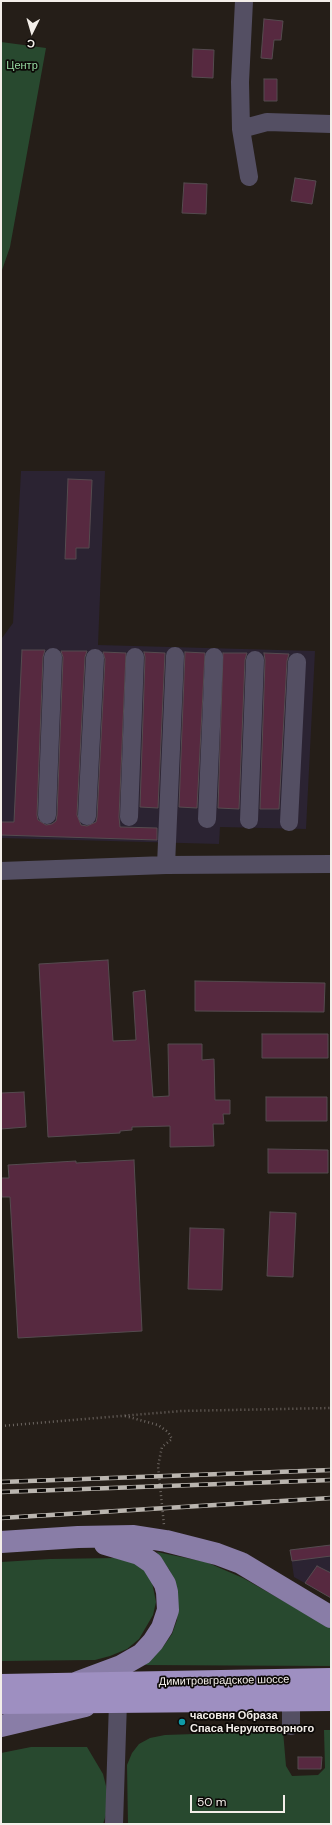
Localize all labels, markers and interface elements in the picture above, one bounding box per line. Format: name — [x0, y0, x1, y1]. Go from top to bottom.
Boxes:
north arrow — [12, 12, 52, 52]
text: С — [26, 37, 36, 51]
park label: Центр — [6, 59, 38, 73]
street label: Димитровградское шоссе — [159, 1673, 289, 1689]
place label: часовня Образа Спаса Нерукотворного — [190, 1709, 314, 1735]
marker: часовня Образа Спаса Нерукотворного — [177, 1717, 187, 1727]
scale bar — [192, 1787, 287, 1813]
text: 50 m — [197, 1794, 226, 1810]

